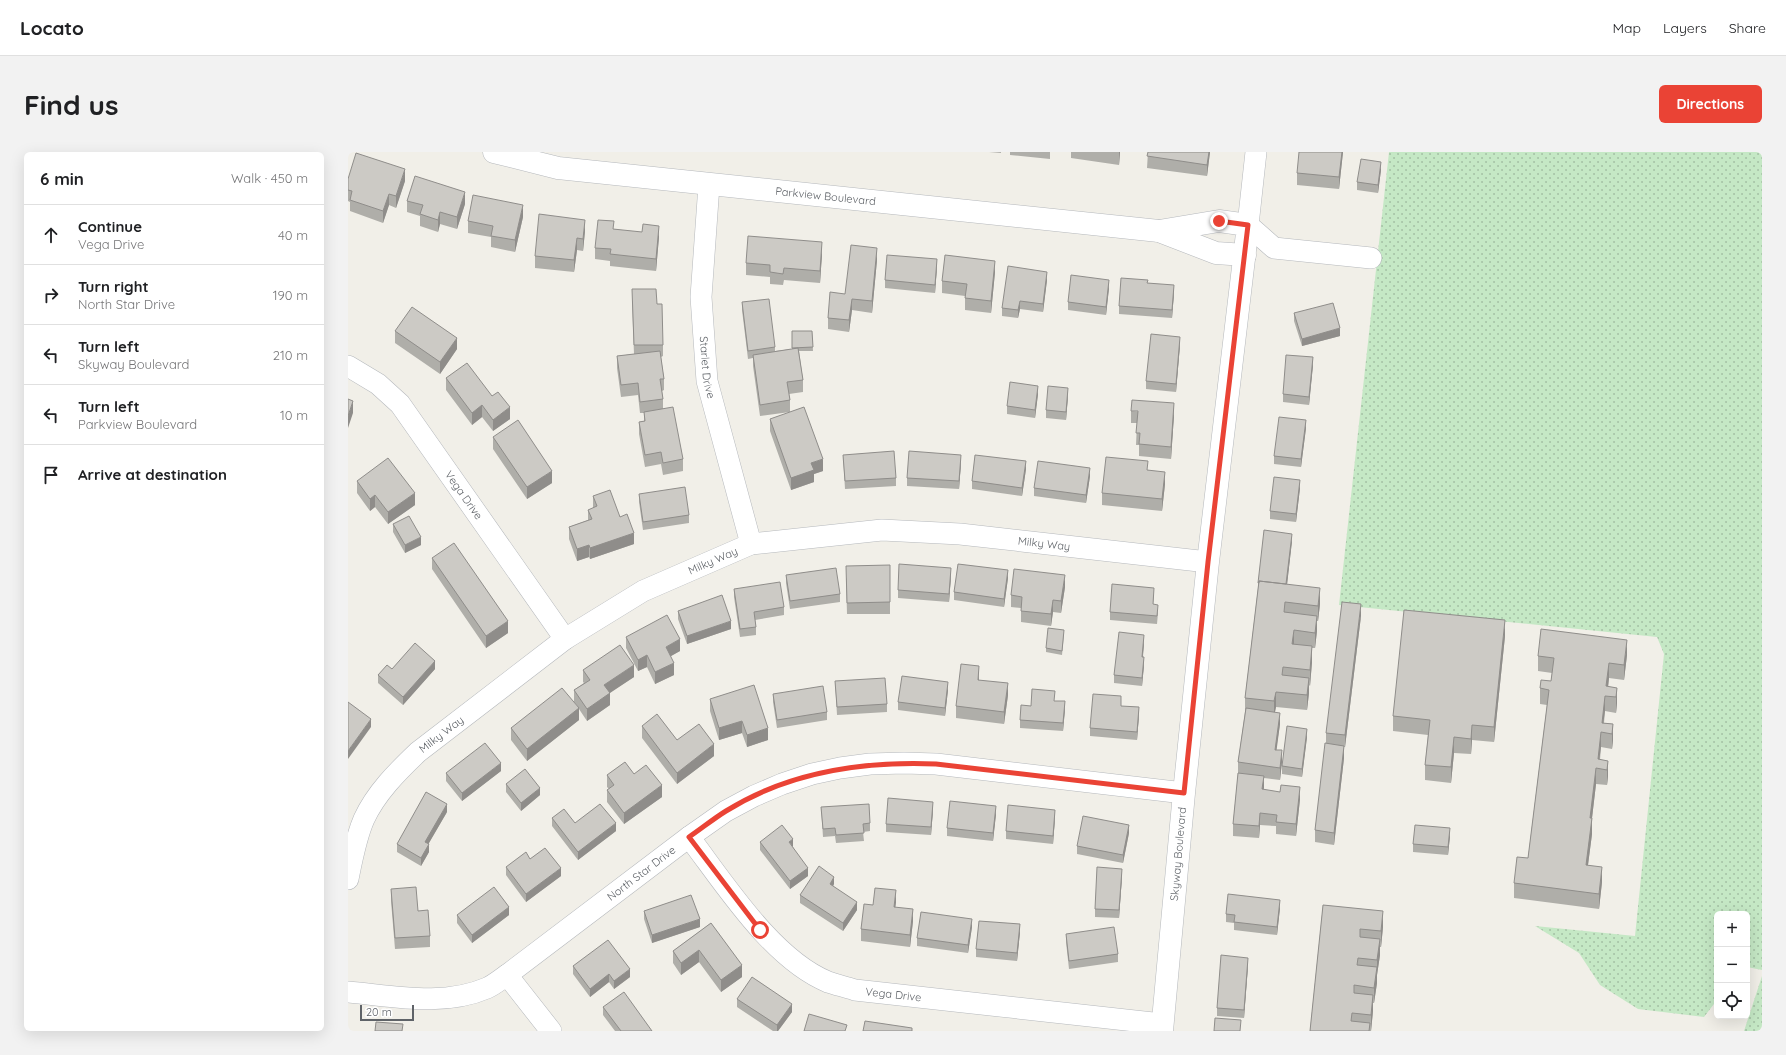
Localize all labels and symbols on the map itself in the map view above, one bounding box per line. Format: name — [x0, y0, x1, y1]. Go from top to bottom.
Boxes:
street label: Parkview Boulevard — [775, 184, 876, 208]
route end — [1210, 212, 1228, 230]
street label: Starlet Drive — [697, 336, 718, 400]
street label: Vega Drive — [442, 468, 486, 522]
street label: Milky Way — [1017, 534, 1071, 553]
street label: Milky Way — [686, 544, 740, 577]
street label: Milky Way — [416, 713, 466, 756]
street label: Skyway Boulevard — [1167, 806, 1189, 902]
street label: North Star Drive — [604, 843, 678, 904]
route start — [751, 921, 769, 939]
street label: Vega Drive — [865, 984, 922, 1004]
scale bar — [360, 1003, 414, 1022]

